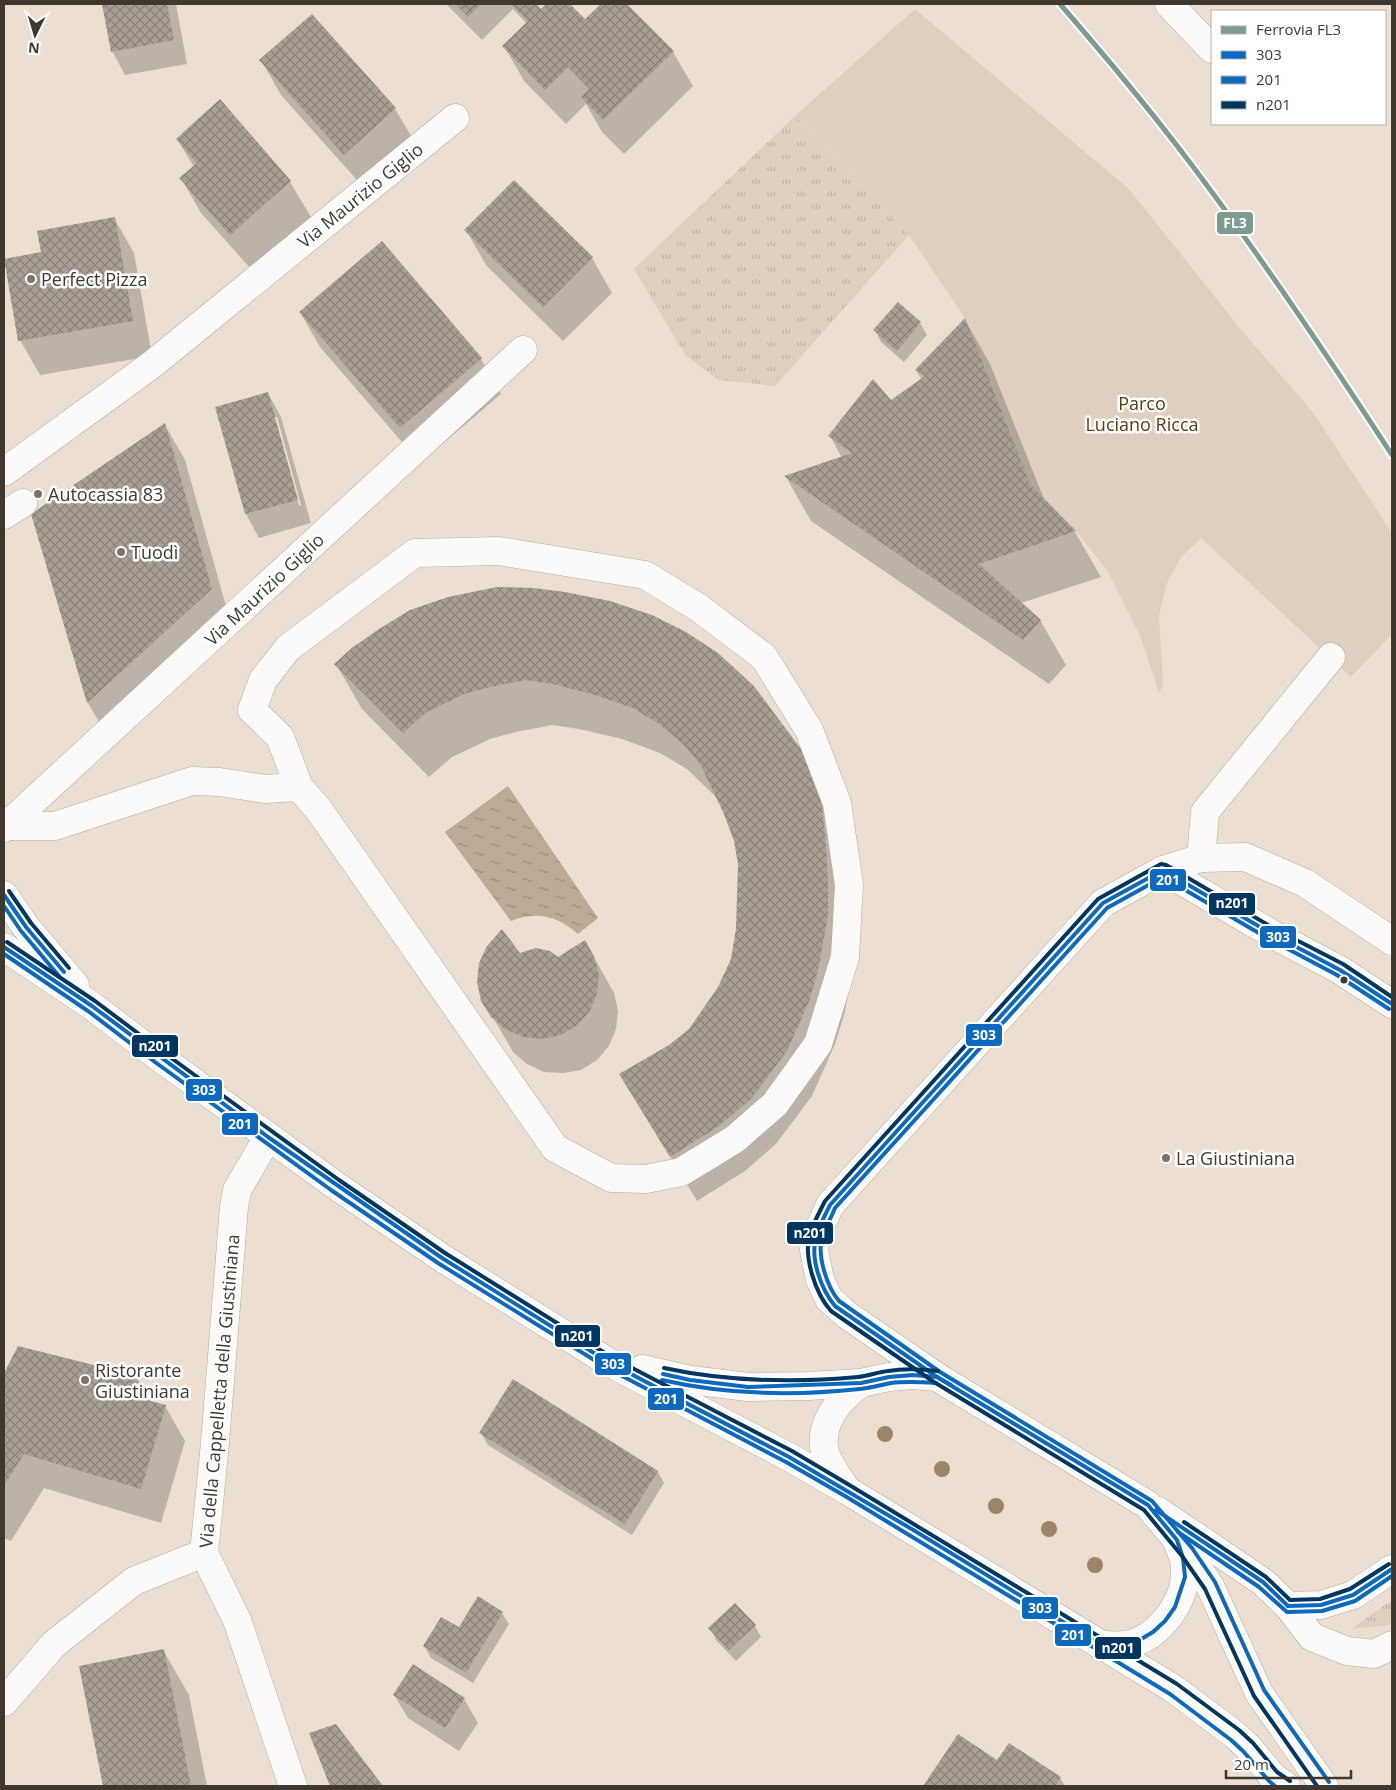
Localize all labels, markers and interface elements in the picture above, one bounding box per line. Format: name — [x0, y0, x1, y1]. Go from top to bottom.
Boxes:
north arrow — [10, 10, 60, 60]
legend — [1211, 10, 1386, 125]
text: Ferrovia FL3 — [1256, 19, 1341, 39]
text: N — [27, 38, 40, 58]
text: 303 — [1256, 44, 1282, 64]
text: 201 — [1256, 69, 1282, 89]
text: n201 — [1256, 94, 1291, 114]
street label: Via Maurizio Giglio — [292, 137, 428, 253]
line badge: FL3 — [1216, 211, 1254, 235]
text: FL3 — [1223, 213, 1247, 232]
place label: Perfect Pizza — [41, 267, 147, 291]
marker: Perfect Pizza — [25, 273, 37, 285]
park label: Parco Luciano Ricca — [1085, 391, 1199, 436]
place label: Autocassia 83 — [48, 482, 163, 506]
marker: Autocassia 83 — [32, 488, 44, 500]
street label: Via Maurizio Giglio — [199, 527, 329, 651]
place label: Tuodì — [131, 540, 178, 564]
marker: Tuodì — [115, 546, 127, 558]
line badge: 201 — [1149, 868, 1187, 892]
text: 201 — [1156, 870, 1180, 889]
line badge: n201 — [1208, 892, 1256, 916]
text: n201 — [1215, 893, 1249, 912]
line badge: 303 — [1259, 925, 1297, 949]
text: 303 — [1266, 927, 1290, 946]
unlabelled marker — [1339, 975, 1349, 985]
line badge: 303 — [965, 1023, 1003, 1047]
text: 303 — [972, 1025, 996, 1044]
line badge: n201 — [131, 1034, 179, 1058]
text: n201 — [138, 1036, 172, 1055]
line badge: 303 — [185, 1078, 223, 1102]
text: 303 — [192, 1080, 216, 1099]
line badge: 201 — [221, 1112, 259, 1136]
text: 201 — [228, 1114, 252, 1133]
place label: La Giustiniana — [1176, 1146, 1295, 1170]
marker: La Giustiniana — [1160, 1152, 1172, 1164]
line badge: n201 — [786, 1221, 834, 1245]
text: n201 — [793, 1223, 827, 1242]
street label: Via della Cappelletta della Giustiniana — [193, 1233, 245, 1549]
line badge: n201 — [554, 1324, 601, 1348]
text: n201 — [560, 1326, 594, 1345]
line badge: 303 — [594, 1352, 632, 1376]
text: 303 — [601, 1354, 625, 1373]
place label: Ristorante Giustiniana — [95, 1358, 190, 1403]
marker: Ristorante Giustiniana — [79, 1374, 91, 1386]
line badge: 201 — [647, 1387, 685, 1411]
text: 201 — [654, 1389, 678, 1408]
line badge: 303 — [1021, 1596, 1059, 1620]
text: 303 — [1028, 1598, 1052, 1617]
line badge: 201 — [1054, 1623, 1092, 1647]
text: 201 — [1061, 1625, 1085, 1644]
line badge: n201 — [1094, 1636, 1142, 1660]
text: n201 — [1101, 1638, 1135, 1657]
scale bar — [1226, 1748, 1351, 1780]
text: 20 m — [1234, 1754, 1269, 1774]

